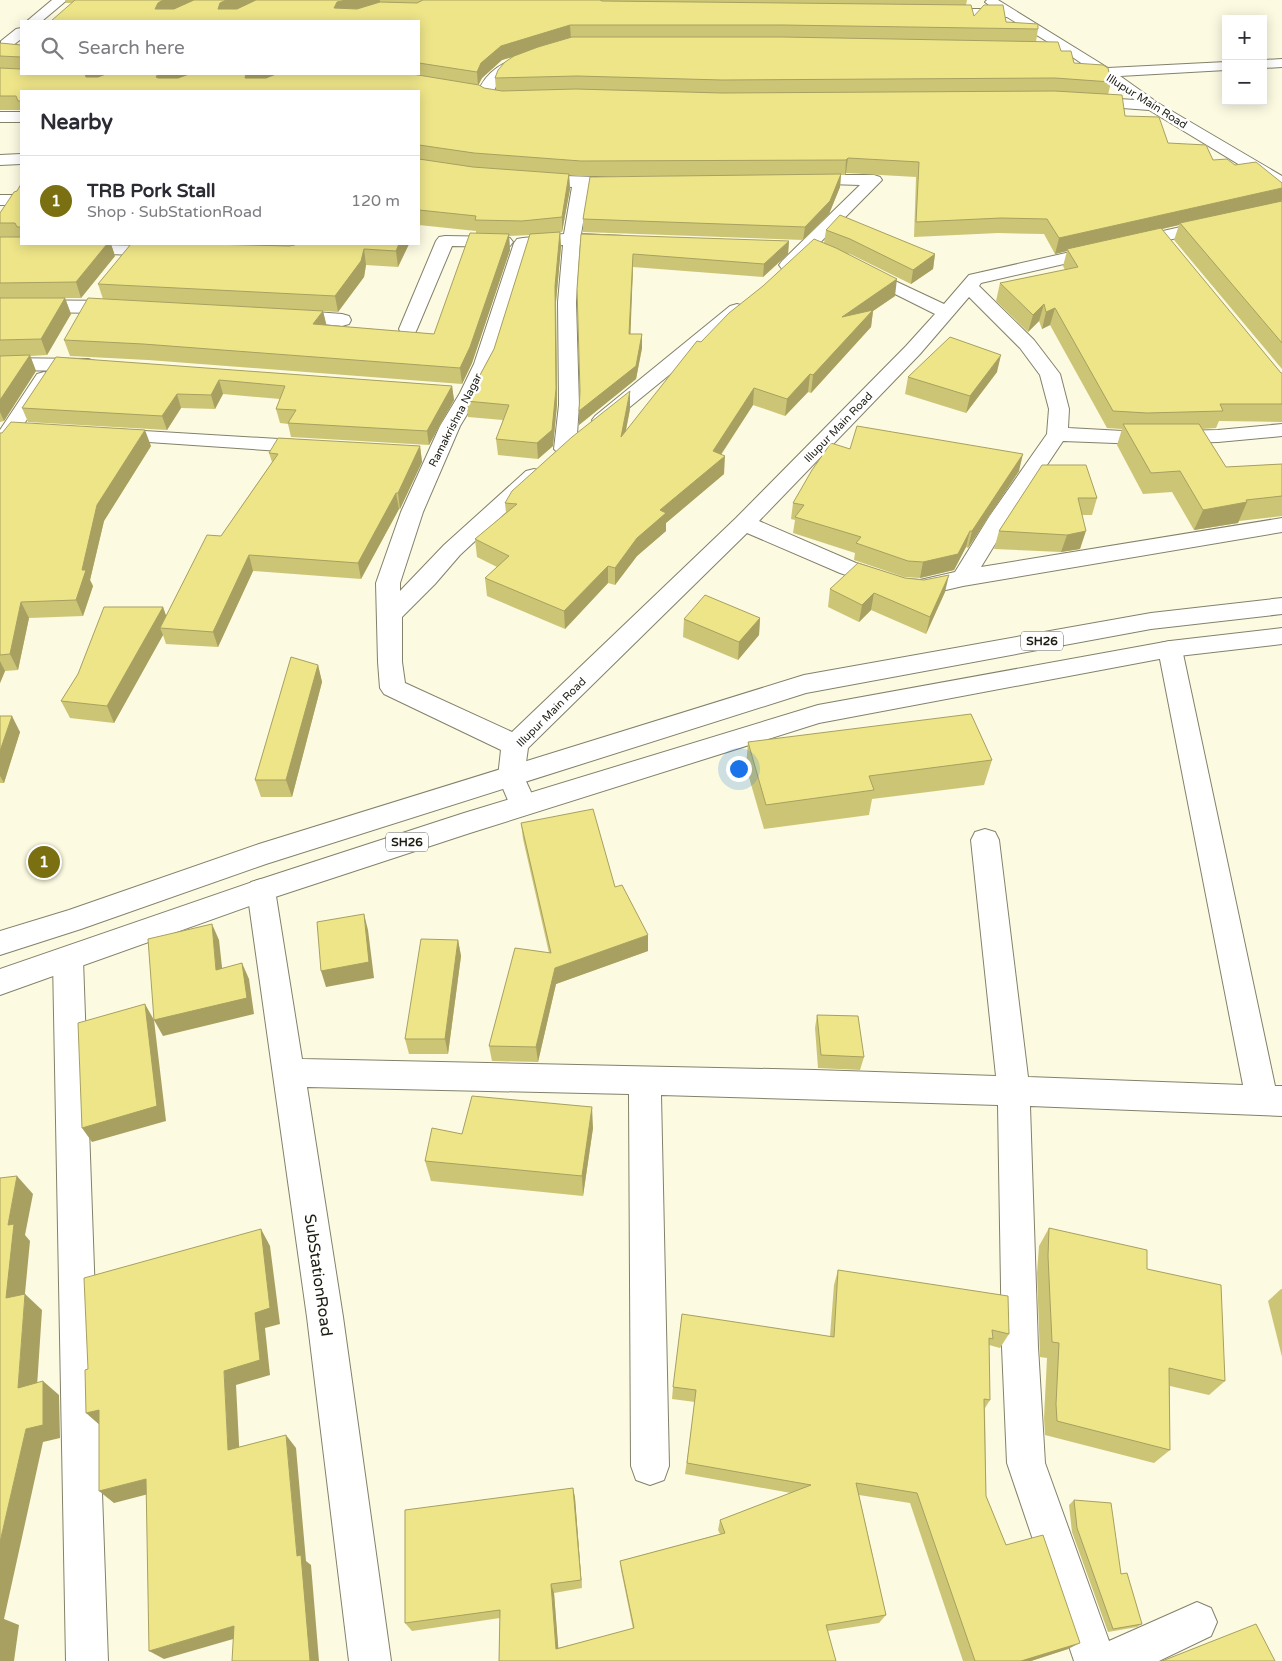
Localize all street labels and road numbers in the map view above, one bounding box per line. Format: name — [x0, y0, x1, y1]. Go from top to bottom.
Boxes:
street label: Illupur Main Road — [1104, 71, 1190, 132]
street label: Ramakrishna Nagar — [426, 371, 485, 469]
street label: Illupur Main Road — [801, 389, 875, 465]
road number: SH26 — [1021, 631, 1063, 650]
street label: Illupur Main Road — [514, 675, 589, 750]
road number: SH26 — [386, 832, 428, 852]
street label: SubStationRoad — [300, 1213, 336, 1338]

